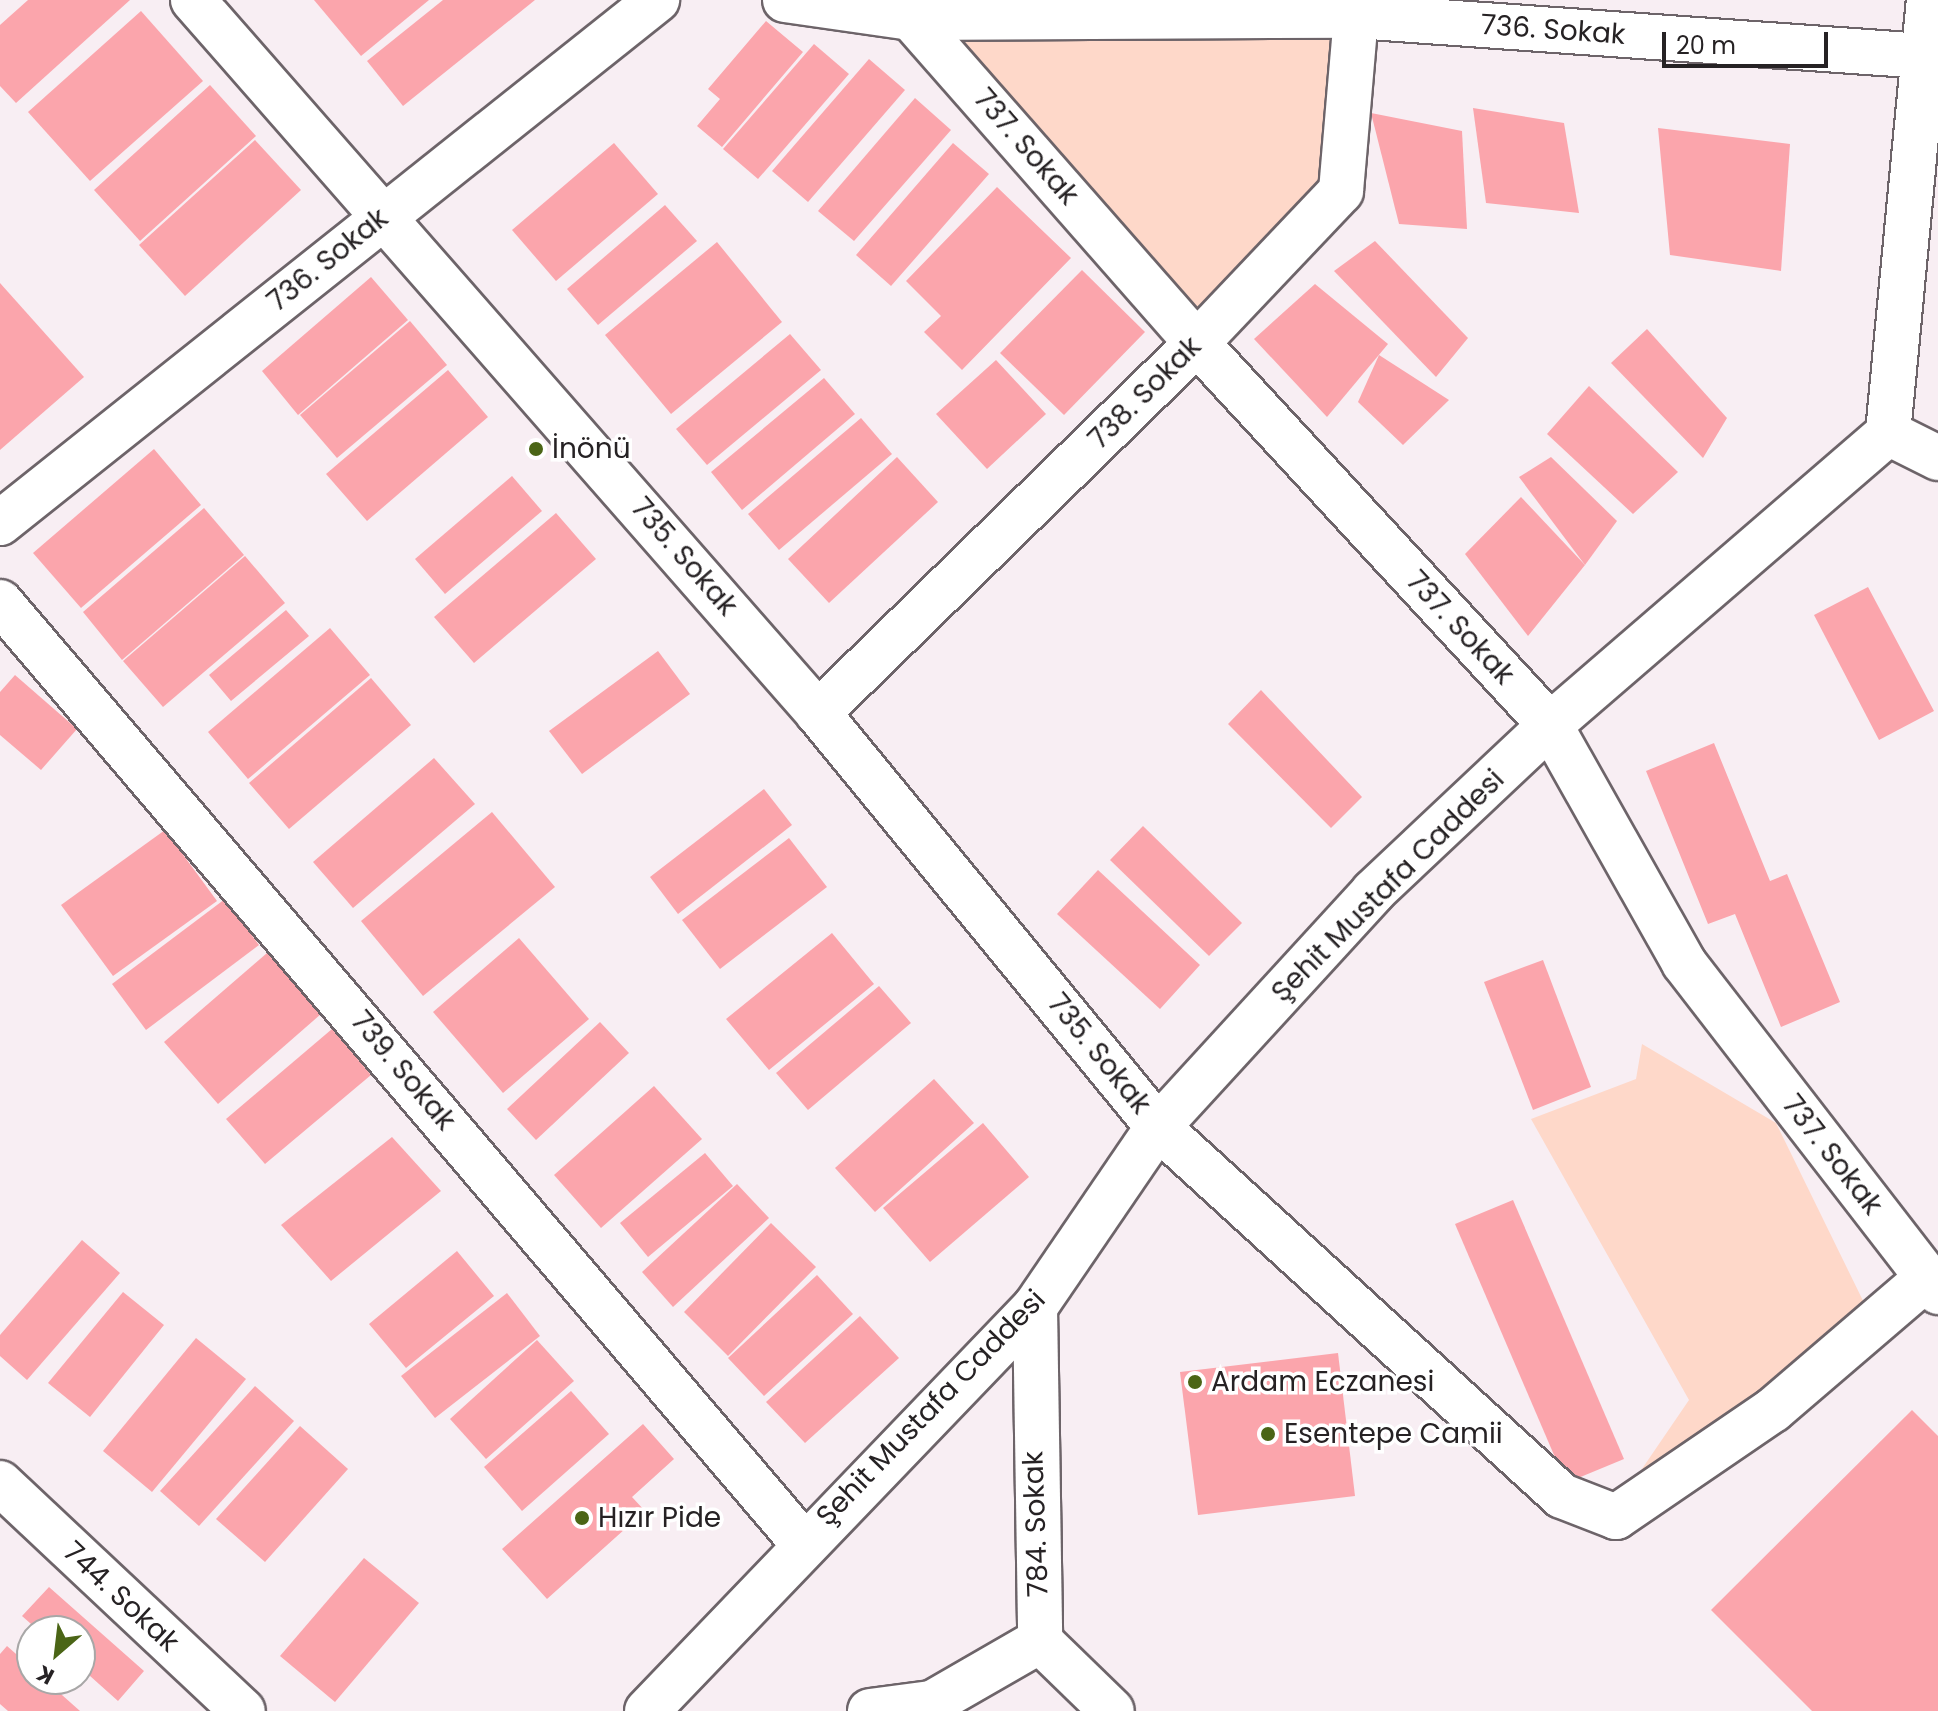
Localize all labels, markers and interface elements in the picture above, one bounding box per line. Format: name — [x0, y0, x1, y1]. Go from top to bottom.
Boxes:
street label: 736. Sokak — [1479, 8, 1627, 52]
scale bar — [1666, 16, 1832, 66]
text: 20 m — [1676, 29, 1736, 62]
street label: 737. Sokak — [967, 82, 1085, 212]
street label: 736. Sokak — [261, 201, 395, 319]
street label: 738. Sokak — [1082, 330, 1208, 456]
place label: İnönü — [552, 432, 631, 466]
marker: İnönü — [527, 440, 545, 458]
street label: 735. Sokak — [624, 491, 744, 623]
street label: 737. Sokak — [1399, 564, 1521, 692]
street label: Şehit Mustafa Caddesi — [1265, 763, 1511, 1009]
street label: 735. Sokak — [1040, 987, 1158, 1121]
street label: 739. Sokak — [344, 1005, 462, 1137]
street label: 737. Sokak — [1775, 1088, 1889, 1222]
street label: Şehit Mustafa Caddesi — [810, 1283, 1052, 1533]
place label: Ardam Eczanesi — [1211, 1365, 1434, 1399]
marker: Ardam Eczanesi — [1186, 1373, 1204, 1391]
place label: Esentepe Camii — [1284, 1417, 1503, 1451]
marker: Esentepe Camii — [1259, 1425, 1277, 1443]
street label: 784. Sokak — [1017, 1450, 1055, 1598]
place label: Hızır Pide — [598, 1501, 721, 1535]
marker: Hızır Pide — [573, 1509, 591, 1527]
street label: 744. Sokak — [56, 1535, 186, 1659]
north arrow — [16, 1615, 96, 1695]
text: K — [31, 1658, 59, 1692]

